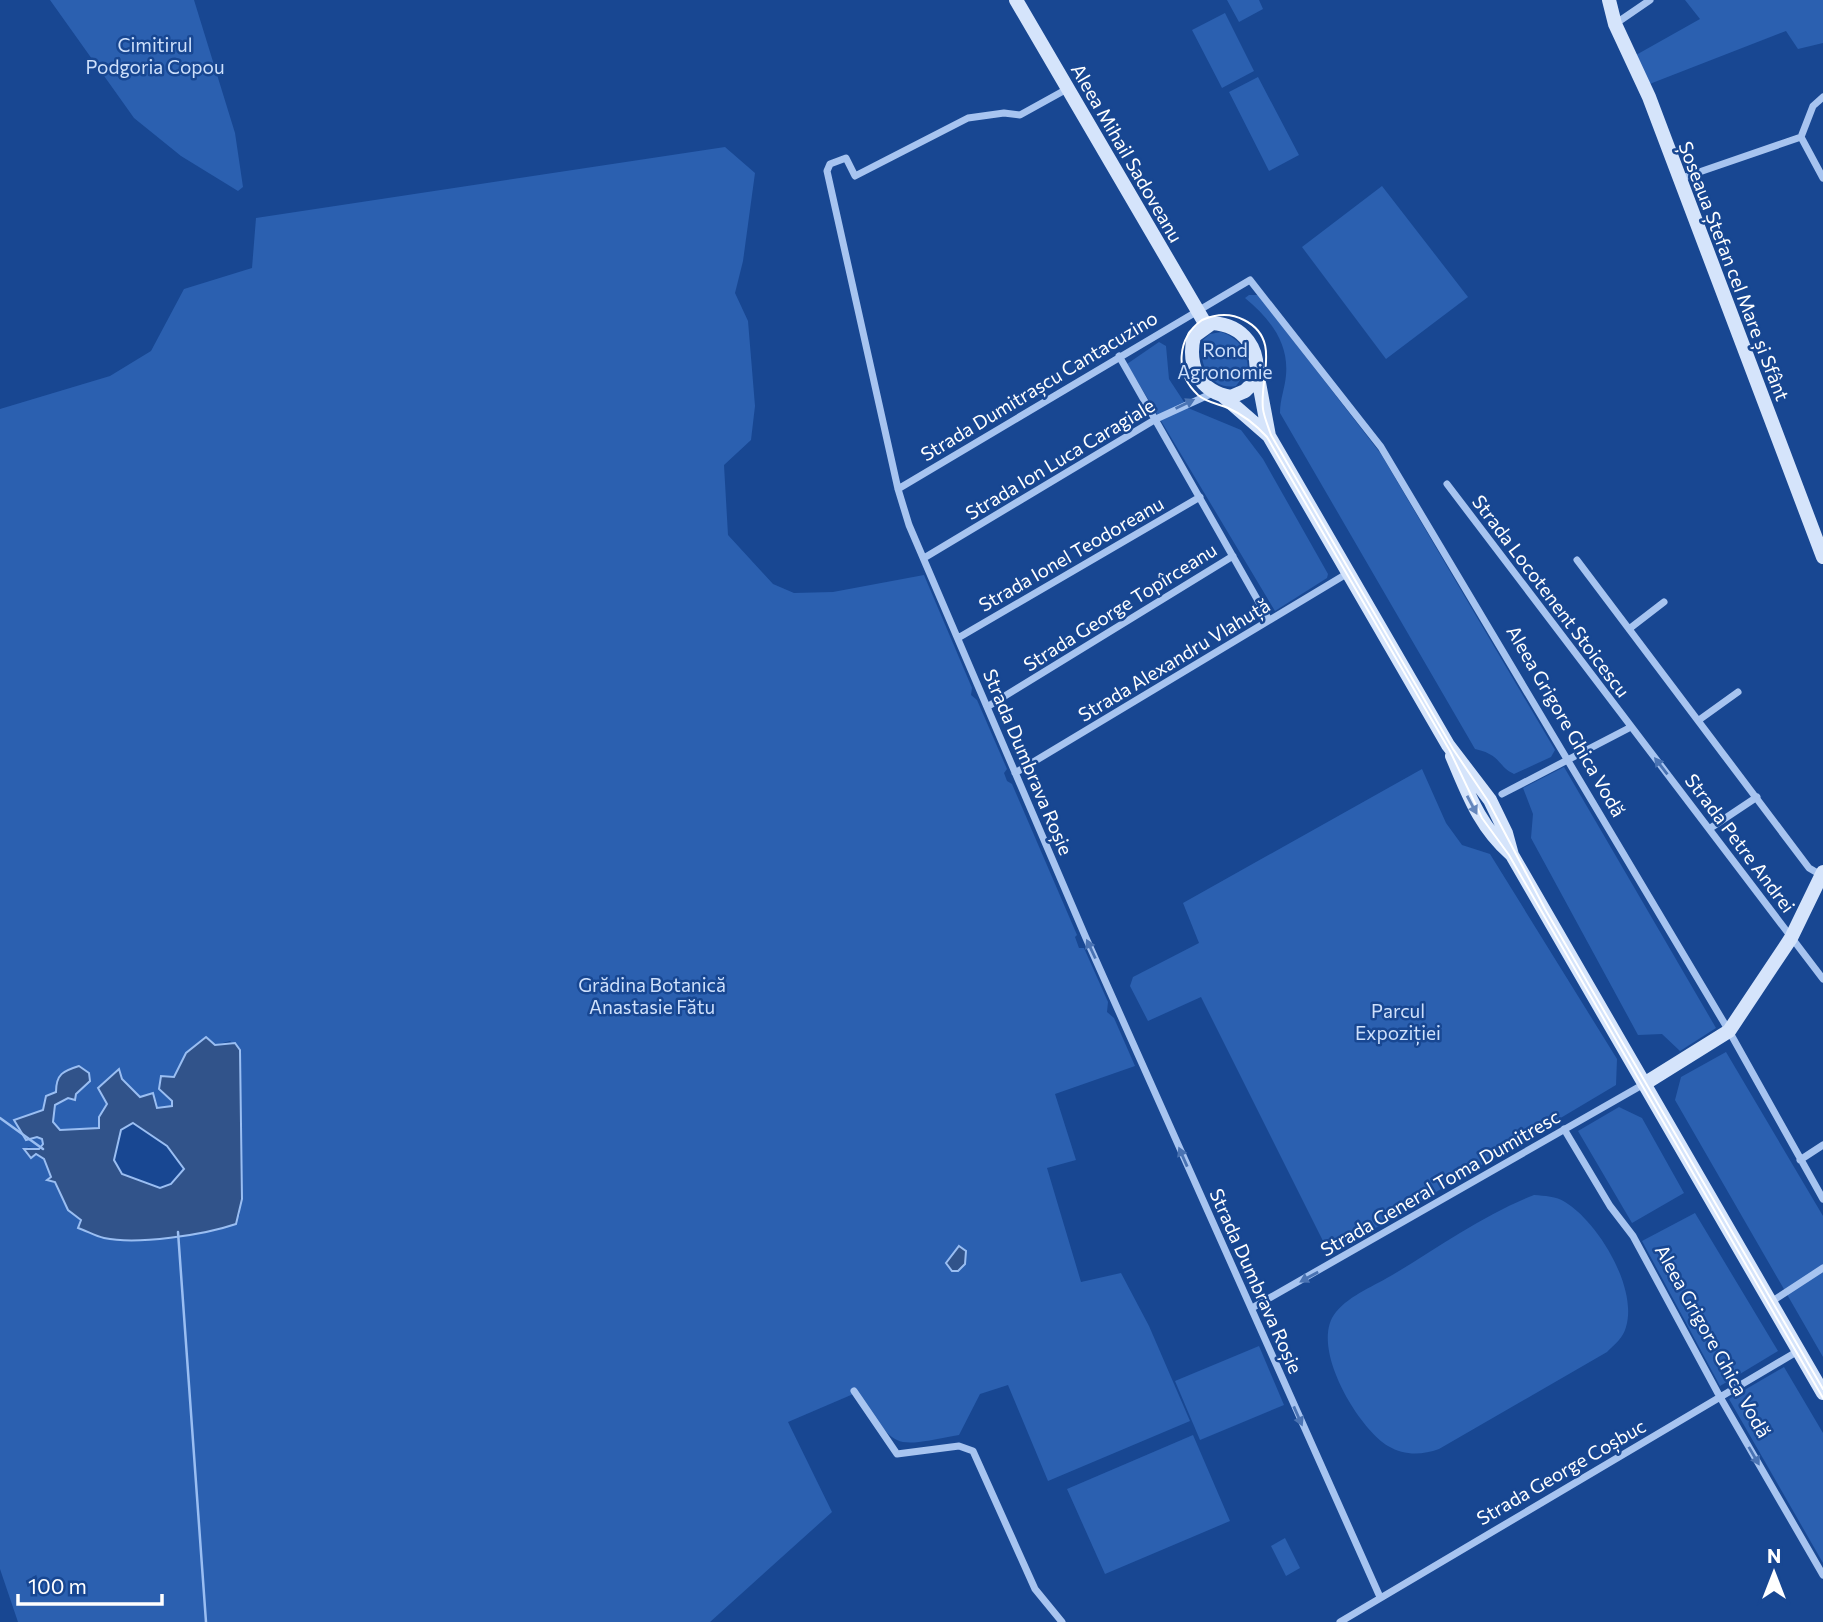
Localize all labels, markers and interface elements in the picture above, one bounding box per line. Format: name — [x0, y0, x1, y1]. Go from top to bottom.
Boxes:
park label: Cimitirul Podgoria Copou — [86, 33, 225, 78]
street label: Aleea Mihail Sadoveanu — [1067, 59, 1188, 246]
street label: Șoseaua Ștefan cel Mare și Sfânt — [1672, 138, 1795, 405]
street label: Strada Dumitrașcu Cantacuzino — [916, 306, 1162, 467]
park label: Rond Agronomie — [1177, 338, 1273, 383]
street label: Strada Ion Luca Caragiale — [961, 393, 1158, 524]
one-way arrow — [1175, 399, 1195, 410]
street label: Strada Locotenent Stoicescu — [1468, 490, 1635, 701]
street label: Strada Ionel Teodoreanu — [974, 491, 1167, 616]
street label: Strada George Topîrceanu — [1019, 538, 1221, 676]
street label: Strada Alexandru Vlahuță — [1074, 593, 1275, 728]
street label: Aleea Grigore Ghica Vodă — [1502, 621, 1631, 820]
street label: Strada Dumbrava Roșie — [977, 665, 1078, 859]
one-way arrow — [1654, 757, 1669, 775]
street label: Strada Petre Andrei — [1681, 769, 1800, 917]
one-way arrow — [1466, 795, 1478, 814]
one-way arrow — [1085, 939, 1097, 959]
park label: Grădina Botanică Anastasie Fătu — [578, 973, 726, 1018]
park label: Parcul Expoziției — [1355, 999, 1441, 1046]
street label: Strada General Toma Dumitresc — [1316, 1104, 1564, 1261]
one-way arrow — [1177, 1146, 1188, 1167]
street label: Strada Dumbrava Roșie — [1203, 1185, 1308, 1378]
street label: Aleea Grigore Ghica Vodă — [1651, 1240, 1776, 1441]
one-way arrow — [1300, 1271, 1319, 1283]
one-way arrow — [1292, 1406, 1304, 1426]
street label: Strada George Coșbuc — [1472, 1414, 1650, 1531]
one-way arrow — [1748, 1447, 1760, 1466]
north arrow — [1739, 1538, 1809, 1608]
text: N — [1767, 1544, 1781, 1567]
scale bar — [18, 1562, 161, 1606]
text: 100 m — [28, 1573, 87, 1598]

